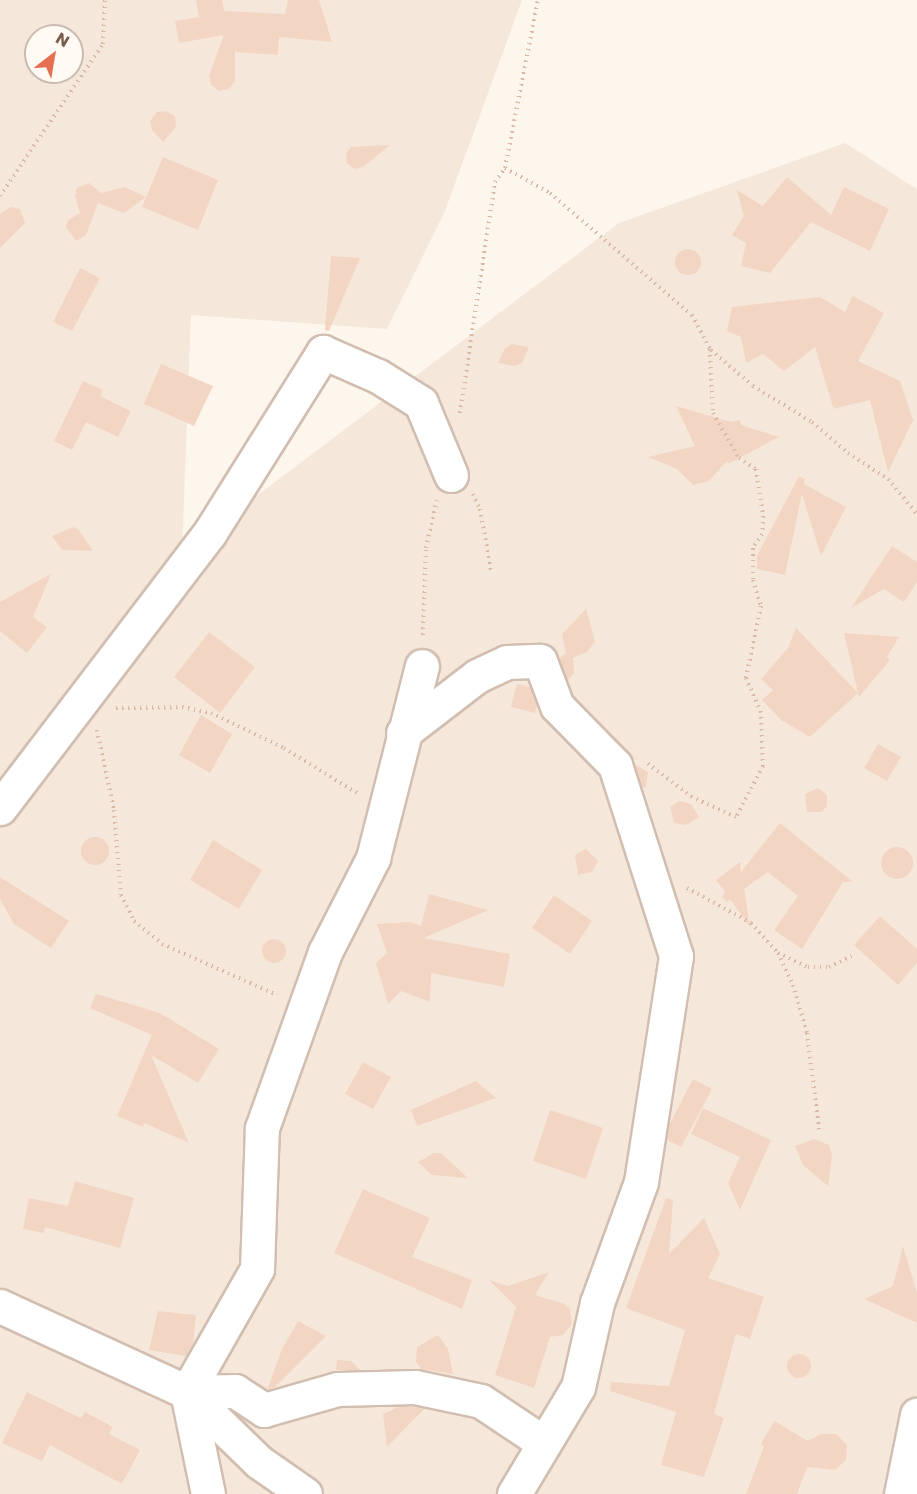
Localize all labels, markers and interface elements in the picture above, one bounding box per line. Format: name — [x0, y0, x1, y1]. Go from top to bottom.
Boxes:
north arrow — [24, 24, 84, 84]
text: N — [51, 27, 74, 53]

